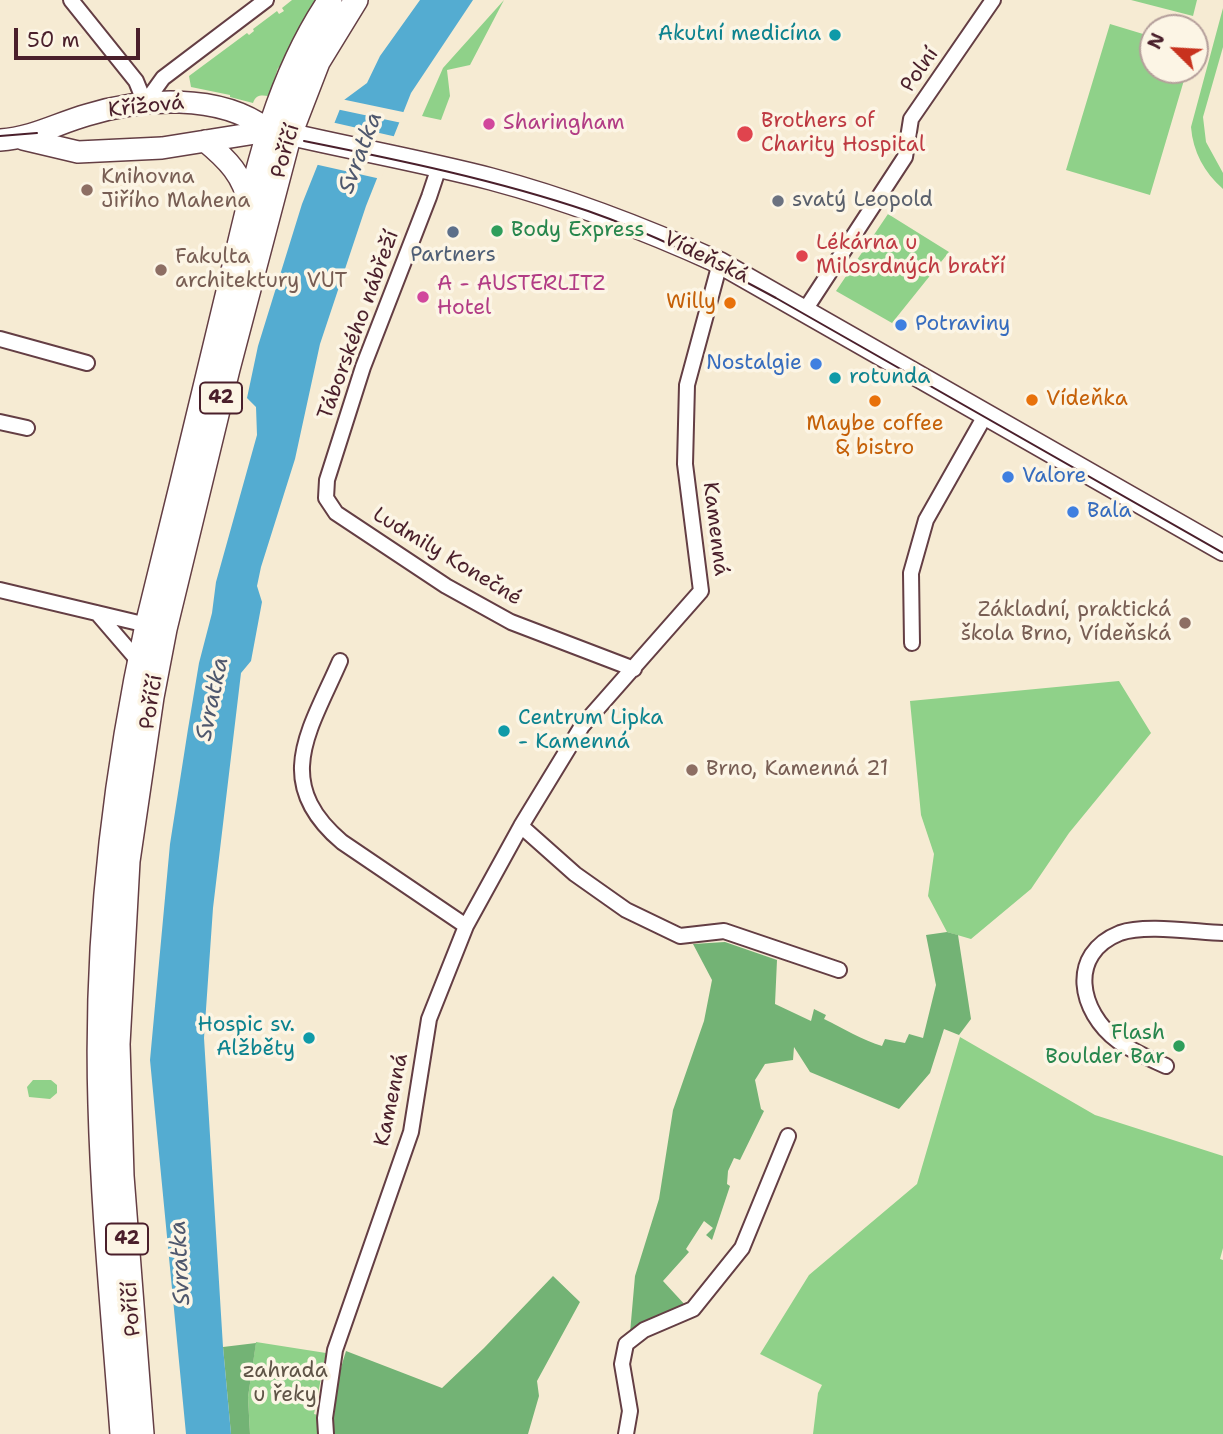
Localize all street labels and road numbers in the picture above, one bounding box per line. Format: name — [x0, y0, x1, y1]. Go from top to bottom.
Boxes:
street label: Polní — [896, 43, 944, 97]
street label: Křížová — [107, 90, 185, 124]
street label: Poříčí — [266, 121, 306, 181]
street label: Táborského nábřeží — [313, 227, 405, 423]
street label: Vídeňská — [659, 227, 753, 289]
road number: 42 — [200, 382, 242, 414]
street label: Kamenná — [697, 481, 733, 577]
street label: Ludmily Konečné — [368, 503, 526, 611]
street label: Poříčí — [135, 673, 169, 731]
street label: Kamenná — [370, 1051, 414, 1149]
road number: 42 — [106, 1224, 148, 1254]
street label: Poříčí — [117, 1280, 147, 1338]

